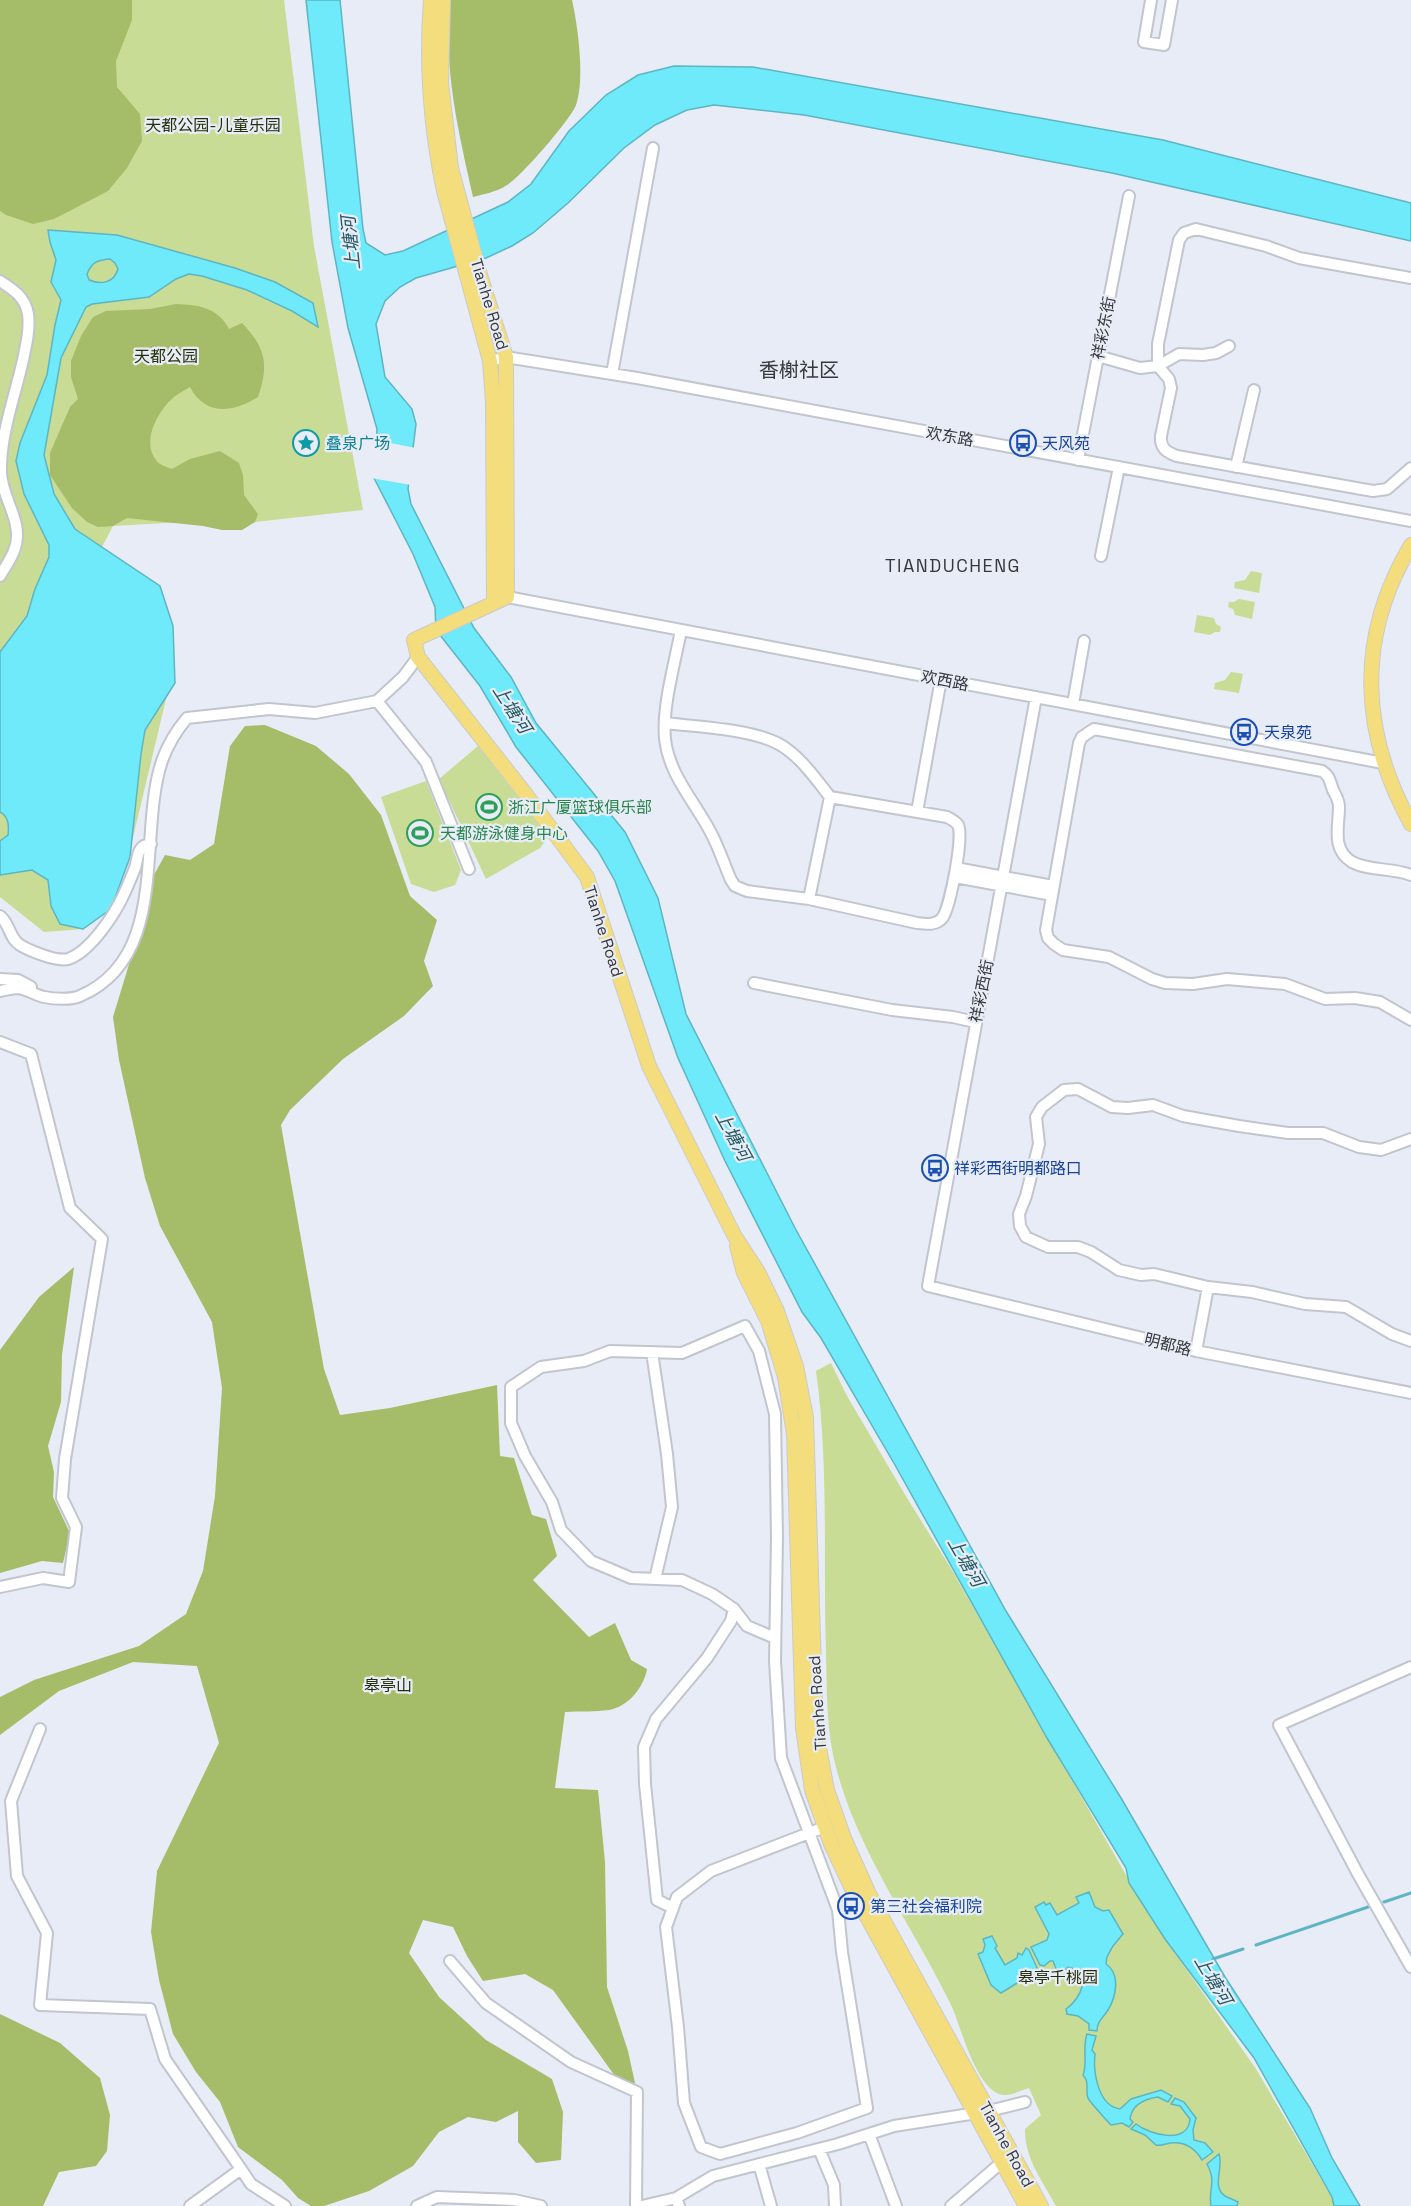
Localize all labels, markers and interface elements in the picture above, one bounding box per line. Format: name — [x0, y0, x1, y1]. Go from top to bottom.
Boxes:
park label: 天都公园-儿童乐园 — [145, 115, 281, 136]
water label: 上塘河 — [336, 212, 365, 271]
street label: Tianhe Road — [466, 256, 513, 353]
street label: 祥彩东街 — [1087, 295, 1120, 362]
park label: 天都公园 — [134, 346, 198, 367]
district label: 香榭社区 — [759, 357, 839, 383]
street label: 欢东路 — [924, 422, 975, 451]
place icon: 叠泉广场 — [291, 428, 321, 458]
bus stop icon: 天风苑 — [1008, 428, 1038, 458]
place label: 叠泉广场 — [326, 433, 390, 454]
place label: 天风苑 — [1042, 433, 1090, 454]
district label: TIANDUCHENG — [885, 554, 1021, 577]
street label: 欢西路 — [919, 666, 970, 695]
water label: 上塘河 — [488, 680, 538, 740]
bus stop icon: 天泉苑 — [1229, 717, 1259, 747]
place label: 天泉苑 — [1264, 722, 1312, 743]
sports icon: 浙江广厦篮球俱乐部 — [474, 792, 504, 822]
place label: 浙江广厦篮球俱乐部 — [508, 797, 652, 818]
sports icon: 天都游泳健身中心 — [405, 818, 435, 848]
place label: 天都游泳健身中心 — [440, 823, 568, 844]
street label: Tianhe Road — [579, 883, 628, 980]
street label: 祥彩西街 — [965, 958, 998, 1025]
water label: 上塘河 — [710, 1107, 758, 1168]
bus stop icon: 祥彩西街明都路口 — [920, 1153, 950, 1183]
place label: 祥彩西街明都路口 — [954, 1158, 1082, 1179]
street label: 明都路 — [1142, 1328, 1194, 1360]
water label: 上塘河 — [943, 1533, 991, 1593]
street label: Tianhe Road — [804, 1655, 831, 1751]
park label: 皋亭山 — [364, 1675, 412, 1696]
bus stop icon: 第三社会福利院 — [836, 1891, 866, 1921]
place label: 第三社会福利院 — [870, 1896, 982, 1917]
water label: 上塘河 — [1190, 1951, 1239, 2011]
park label: 皋亭千桃园 — [1018, 1967, 1098, 1988]
street label: Tianhe Road — [974, 2098, 1039, 2191]

